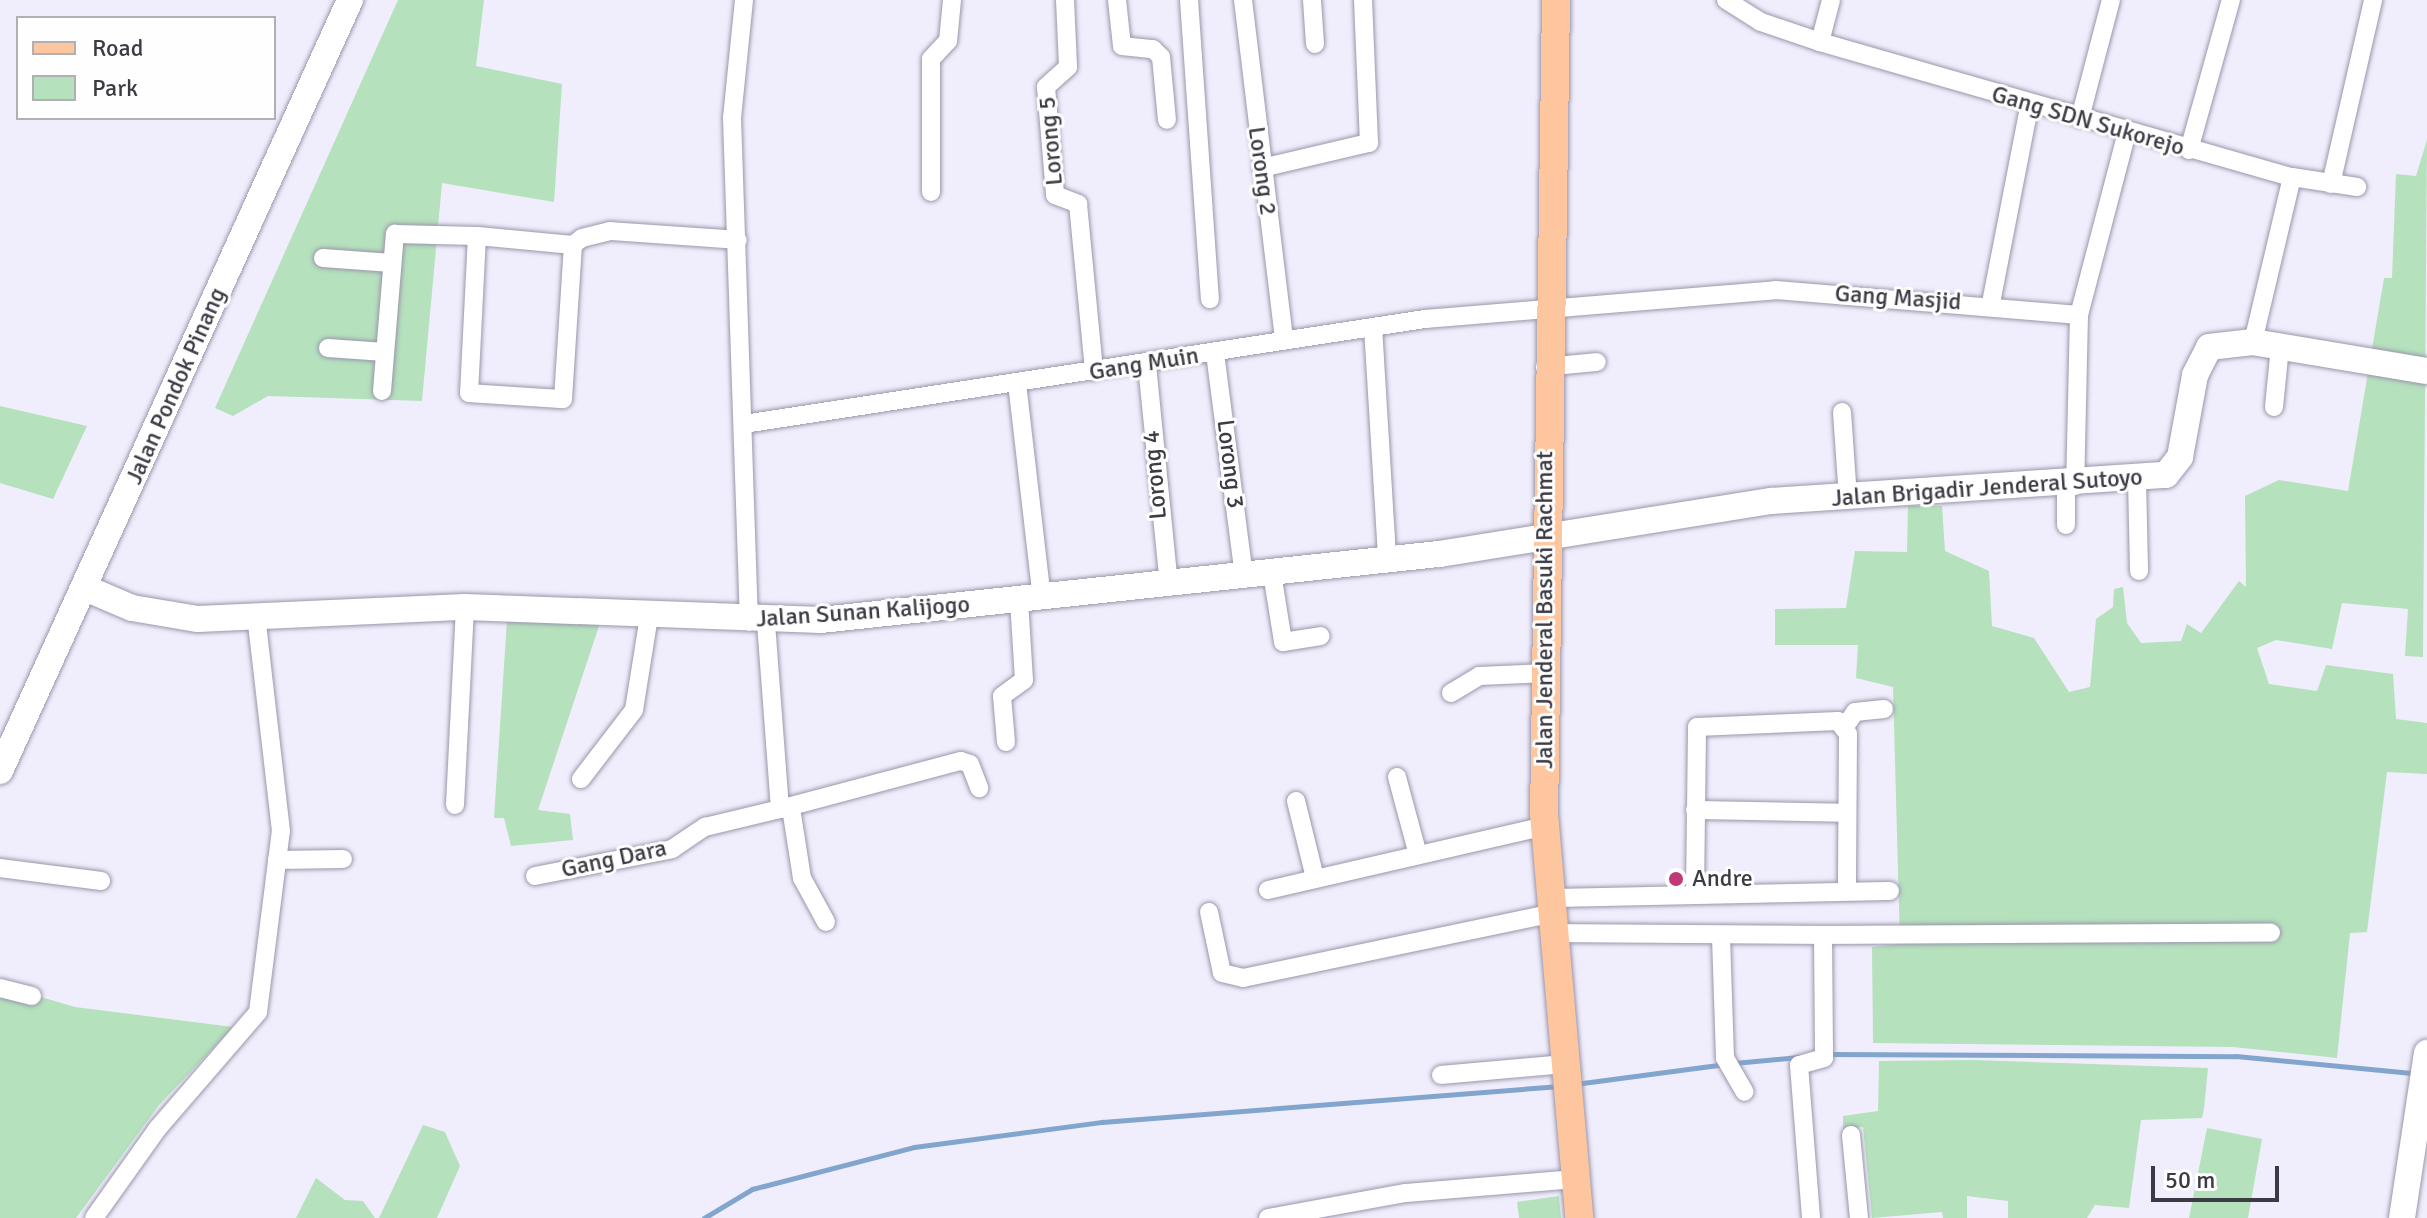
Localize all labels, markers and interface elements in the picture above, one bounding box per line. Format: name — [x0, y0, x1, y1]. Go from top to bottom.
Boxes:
legend — [16, 16, 276, 120]
text: Road — [92, 33, 143, 63]
text: Park — [92, 73, 138, 103]
street label: Gang SDN Sukorejo — [1988, 80, 2188, 162]
street label: Lorong 5 — [1033, 95, 1069, 187]
street label: Lorong 2 — [1242, 125, 1282, 217]
street label: Gang Masjid — [1834, 279, 1962, 317]
street label: Jalan Pondok Pinang — [120, 283, 232, 489]
street label: Gang Muin — [1087, 341, 1201, 387]
street label: Lorong 3 — [1210, 418, 1250, 510]
street label: Lorong 4 — [1137, 429, 1173, 521]
street label: Jalan Jenderal Basuki Rachmat — [1531, 451, 1559, 769]
street label: Jalan Brigadir Jenderal Sutoyo — [1831, 463, 2143, 513]
street label: Jalan Sunan Kalijogo — [755, 590, 971, 634]
street label: Gang Dara — [559, 834, 669, 884]
place label: Andre — [1692, 865, 1753, 893]
marker: Andre — [1667, 870, 1685, 888]
scale bar — [2155, 1150, 2283, 1200]
text: 50 m — [2165, 1165, 2215, 1195]

